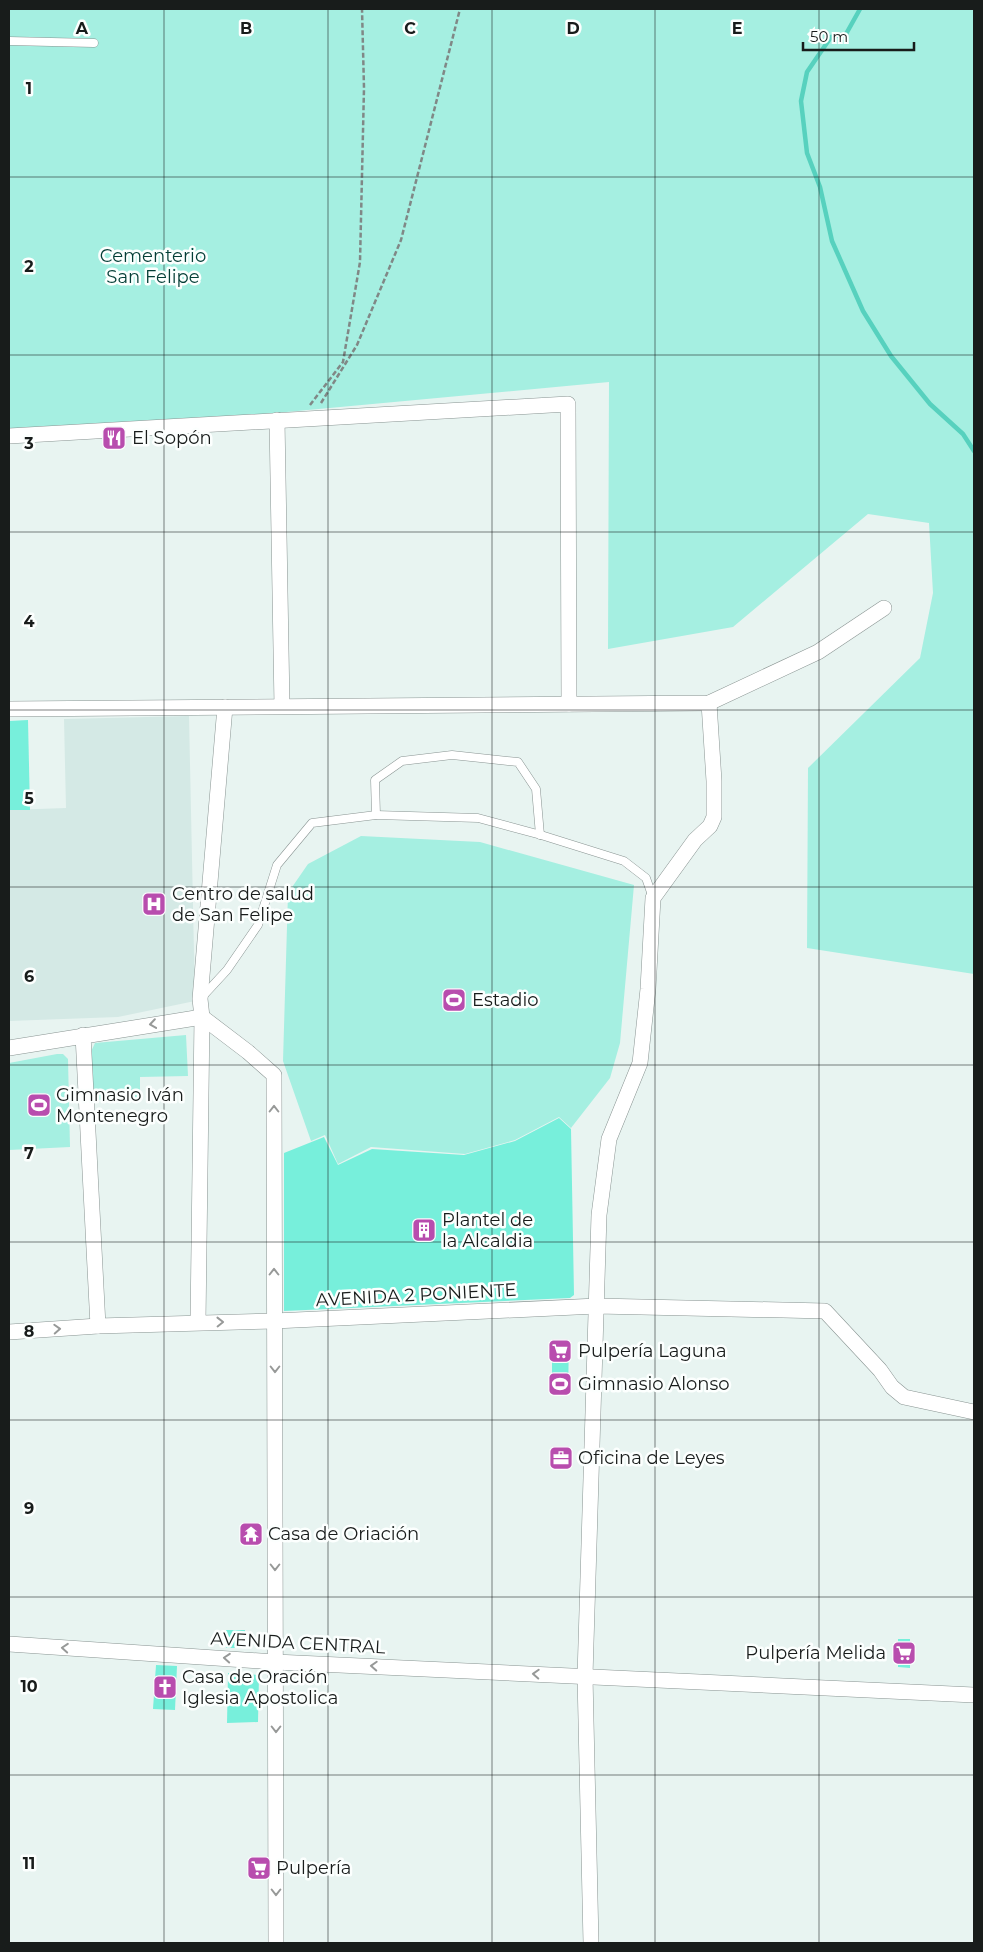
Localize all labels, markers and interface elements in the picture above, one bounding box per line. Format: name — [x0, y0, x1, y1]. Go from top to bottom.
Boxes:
text: A — [75, 19, 89, 38]
text: B — [240, 19, 252, 38]
text: C — [404, 19, 416, 38]
text: D — [566, 19, 580, 38]
text: E — [732, 19, 742, 38]
scale bar — [803, 20, 914, 52]
text: 50 m — [810, 27, 848, 46]
text: 1 — [26, 79, 32, 98]
park label: Cementerio San Felipe — [100, 245, 206, 288]
text: 2 — [24, 257, 34, 276]
restaurant icon: El Sopón — [101, 425, 127, 451]
place label: El Sopón — [132, 427, 212, 449]
text: 3 — [23, 434, 34, 453]
text: 4 — [23, 612, 35, 631]
text: 5 — [24, 789, 34, 808]
place label: Centro de salud de San Felipe — [172, 883, 314, 926]
hospital icon: Centro de salud de San Felipe — [141, 891, 167, 917]
text: 6 — [24, 967, 34, 986]
sports icon: Estadio — [441, 987, 467, 1013]
place label: Estadio — [472, 989, 539, 1011]
one-way arrow — [149, 1018, 157, 1029]
place label: Gimnasio Iván Montenegro — [56, 1084, 184, 1127]
sports icon: Gimnasio Iván Montenegro — [26, 1092, 52, 1118]
one-way arrow — [269, 1105, 279, 1113]
text: 7 — [24, 1144, 34, 1163]
place label: Plantel de la Alcaldia — [442, 1209, 533, 1252]
building icon: Plantel de la Alcaldia — [411, 1217, 437, 1243]
one-way arrow — [269, 1268, 279, 1276]
street label: AVENIDA 2 PONIENTE — [315, 1279, 517, 1311]
one-way arrow — [216, 1317, 224, 1327]
text: 8 — [24, 1322, 34, 1341]
one-way arrow — [54, 1323, 62, 1334]
supermarket icon: Pulpería Laguna — [547, 1338, 573, 1364]
place label: Pulpería Laguna — [578, 1340, 727, 1362]
one-way arrow — [270, 1366, 280, 1374]
sports icon: Gimnasio Alonso — [547, 1371, 573, 1397]
place label: Gimnasio Alonso — [578, 1373, 730, 1395]
office icon: Oficina de Leyes — [548, 1445, 574, 1471]
place label: Oficina de Leyes — [578, 1447, 725, 1469]
text: 9 — [24, 1499, 34, 1518]
temple icon: Casa de Oriación — [238, 1521, 264, 1547]
place label: Casa de Oriación — [268, 1523, 419, 1545]
one-way arrow — [270, 1564, 280, 1571]
street label: AVENIDA CENTRAL — [210, 1627, 386, 1659]
supermarket icon: Pulpería Melida — [891, 1640, 917, 1666]
one-way arrow — [60, 1642, 68, 1653]
place label: Pulpería Melida — [745, 1642, 886, 1664]
one-way arrow — [222, 1653, 230, 1664]
one-way arrow — [370, 1661, 378, 1672]
place label: Casa de Oración Iglesia Apostolica — [182, 1666, 338, 1709]
one-way arrow — [532, 1669, 540, 1679]
church icon: Casa de Oración Iglesia Apostolica — [152, 1674, 178, 1700]
text: 10 — [20, 1677, 38, 1696]
one-way arrow — [271, 1726, 281, 1734]
text: 11 — [23, 1854, 35, 1873]
supermarket icon: Pulpería — [246, 1855, 272, 1881]
place label: Pulpería — [276, 1857, 351, 1879]
one-way arrow — [271, 1888, 281, 1896]

